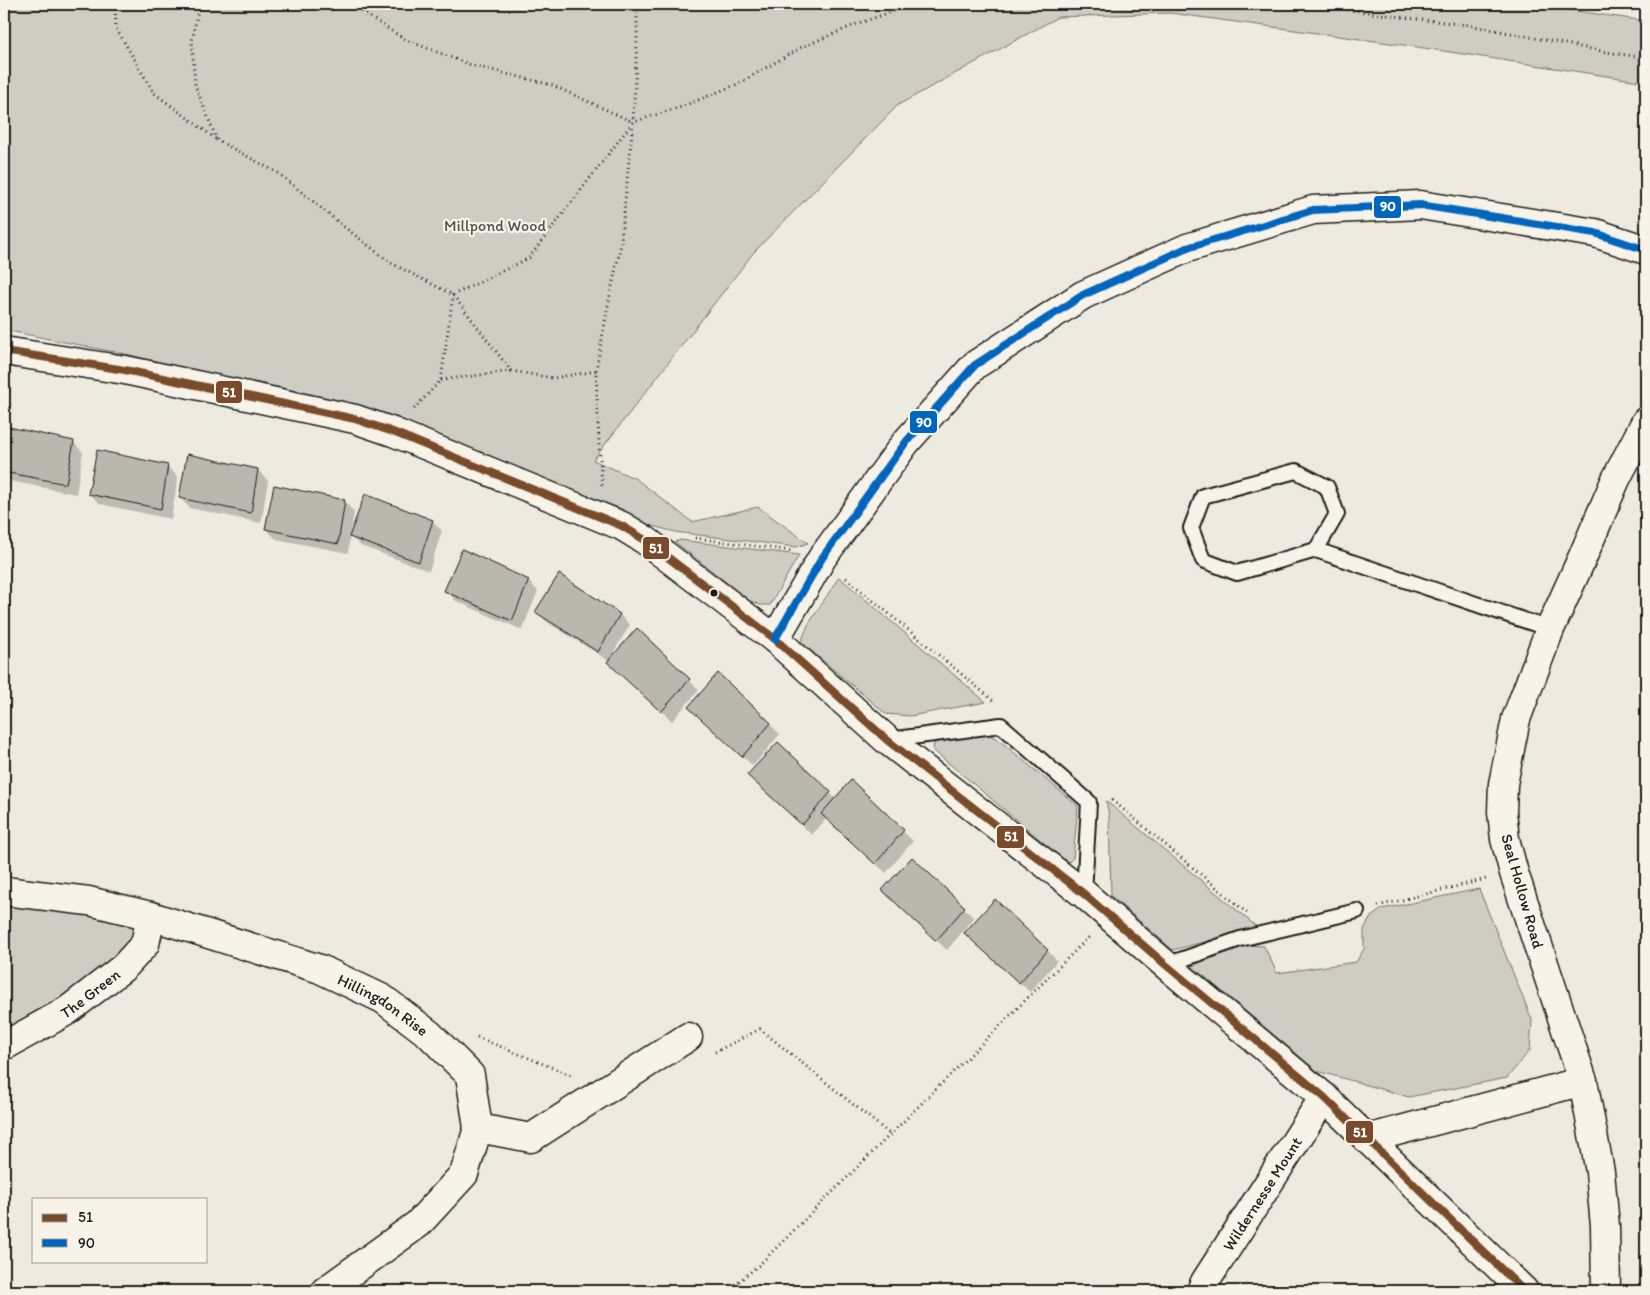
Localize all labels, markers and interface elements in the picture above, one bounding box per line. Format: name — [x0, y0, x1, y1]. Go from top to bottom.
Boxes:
line badge: 90 — [1373, 195, 1402, 219]
text: 90 — [1380, 198, 1396, 215]
park label: Millpond Wood — [444, 216, 546, 235]
line badge: 51 — [215, 380, 243, 404]
text: 51 — [222, 384, 236, 401]
line badge: 90 — [909, 410, 938, 434]
text: 90 — [916, 414, 932, 431]
line badge: 51 — [642, 536, 670, 560]
text: 51 — [649, 540, 663, 557]
unlabelled marker — [709, 588, 719, 598]
line badge: 51 — [996, 825, 1025, 849]
text: 51 — [1004, 828, 1018, 845]
street label: Seal Hollow Road — [1497, 832, 1548, 951]
street label: The Green — [57, 965, 124, 1023]
street label: Hillingdon Rise — [334, 970, 432, 1040]
line badge: 51 — [1345, 1120, 1374, 1144]
text: 51 — [1353, 1124, 1367, 1141]
street label: Wildernesse Mount — [1219, 1133, 1306, 1254]
legend — [32, 1198, 208, 1262]
text: 51 — [78, 1208, 93, 1226]
text: 90 — [78, 1234, 95, 1252]

